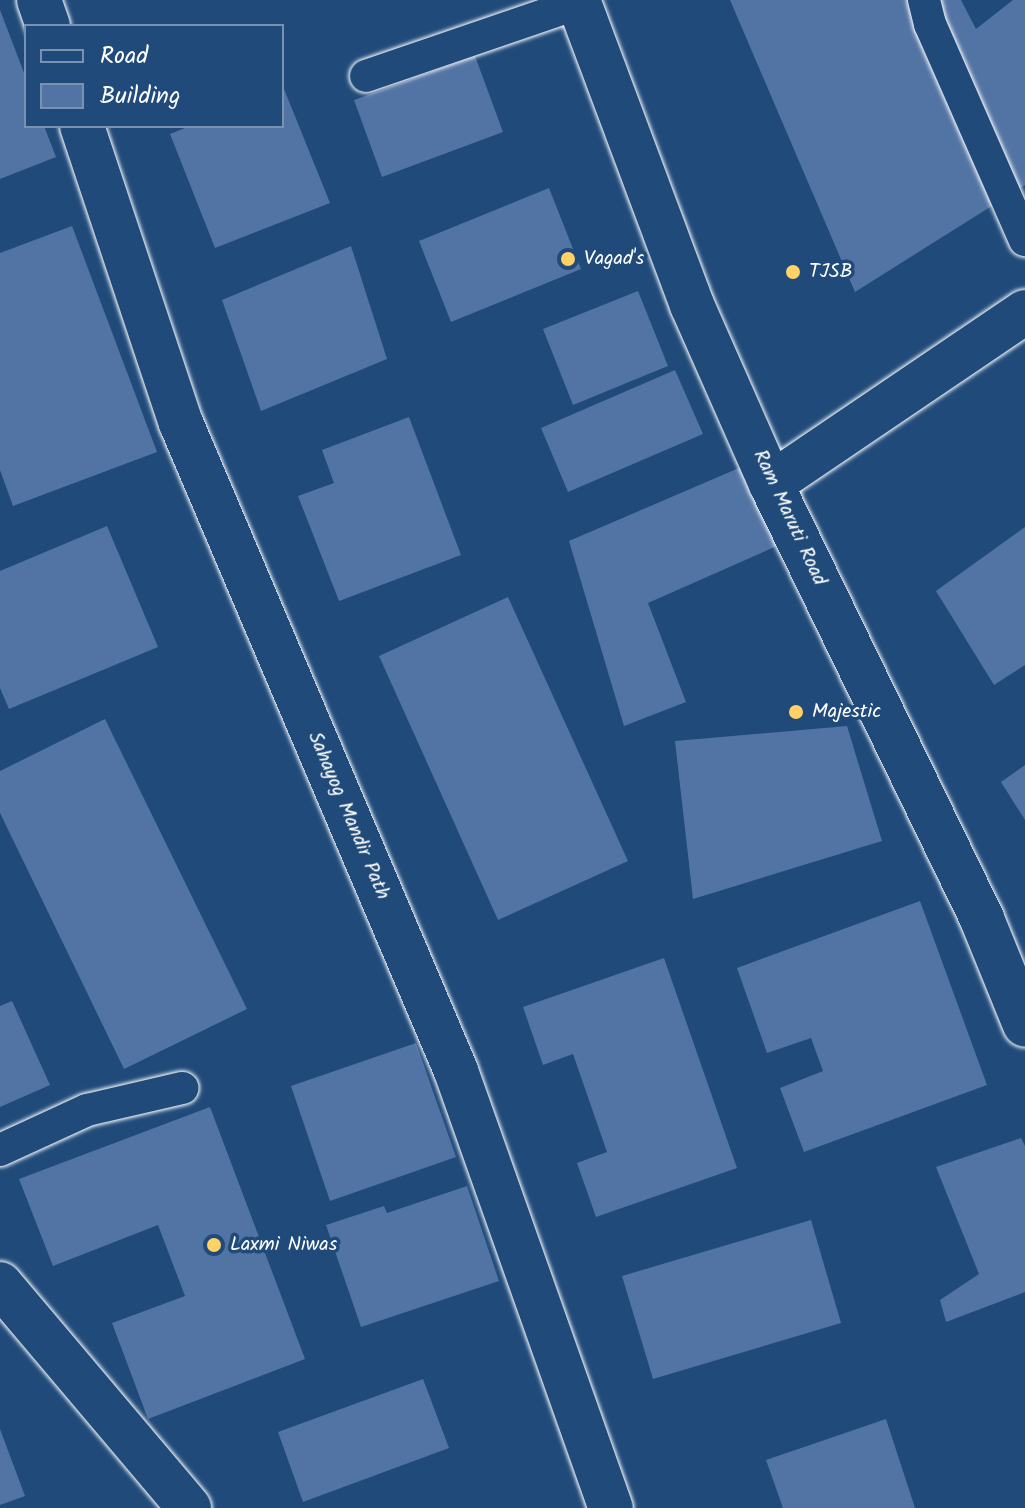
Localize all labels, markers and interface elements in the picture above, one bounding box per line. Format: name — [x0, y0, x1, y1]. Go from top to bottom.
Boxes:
legend — [24, 24, 284, 128]
text: Road — [100, 37, 148, 76]
text: Building — [100, 77, 180, 116]
place label: Vagad's — [584, 247, 644, 271]
marker: Vagad's — [559, 250, 577, 268]
place label: TJSB — [809, 260, 852, 284]
marker: TJSB — [784, 263, 802, 281]
street label: Ram Maruti Road — [747, 446, 831, 590]
place label: Majestic — [812, 700, 881, 724]
marker: Majestic — [787, 703, 805, 721]
street label: Sahayog Mandir Path — [302, 728, 394, 904]
place label: Laxmi Niwas — [230, 1233, 337, 1257]
marker: Laxmi Niwas — [205, 1236, 223, 1254]

